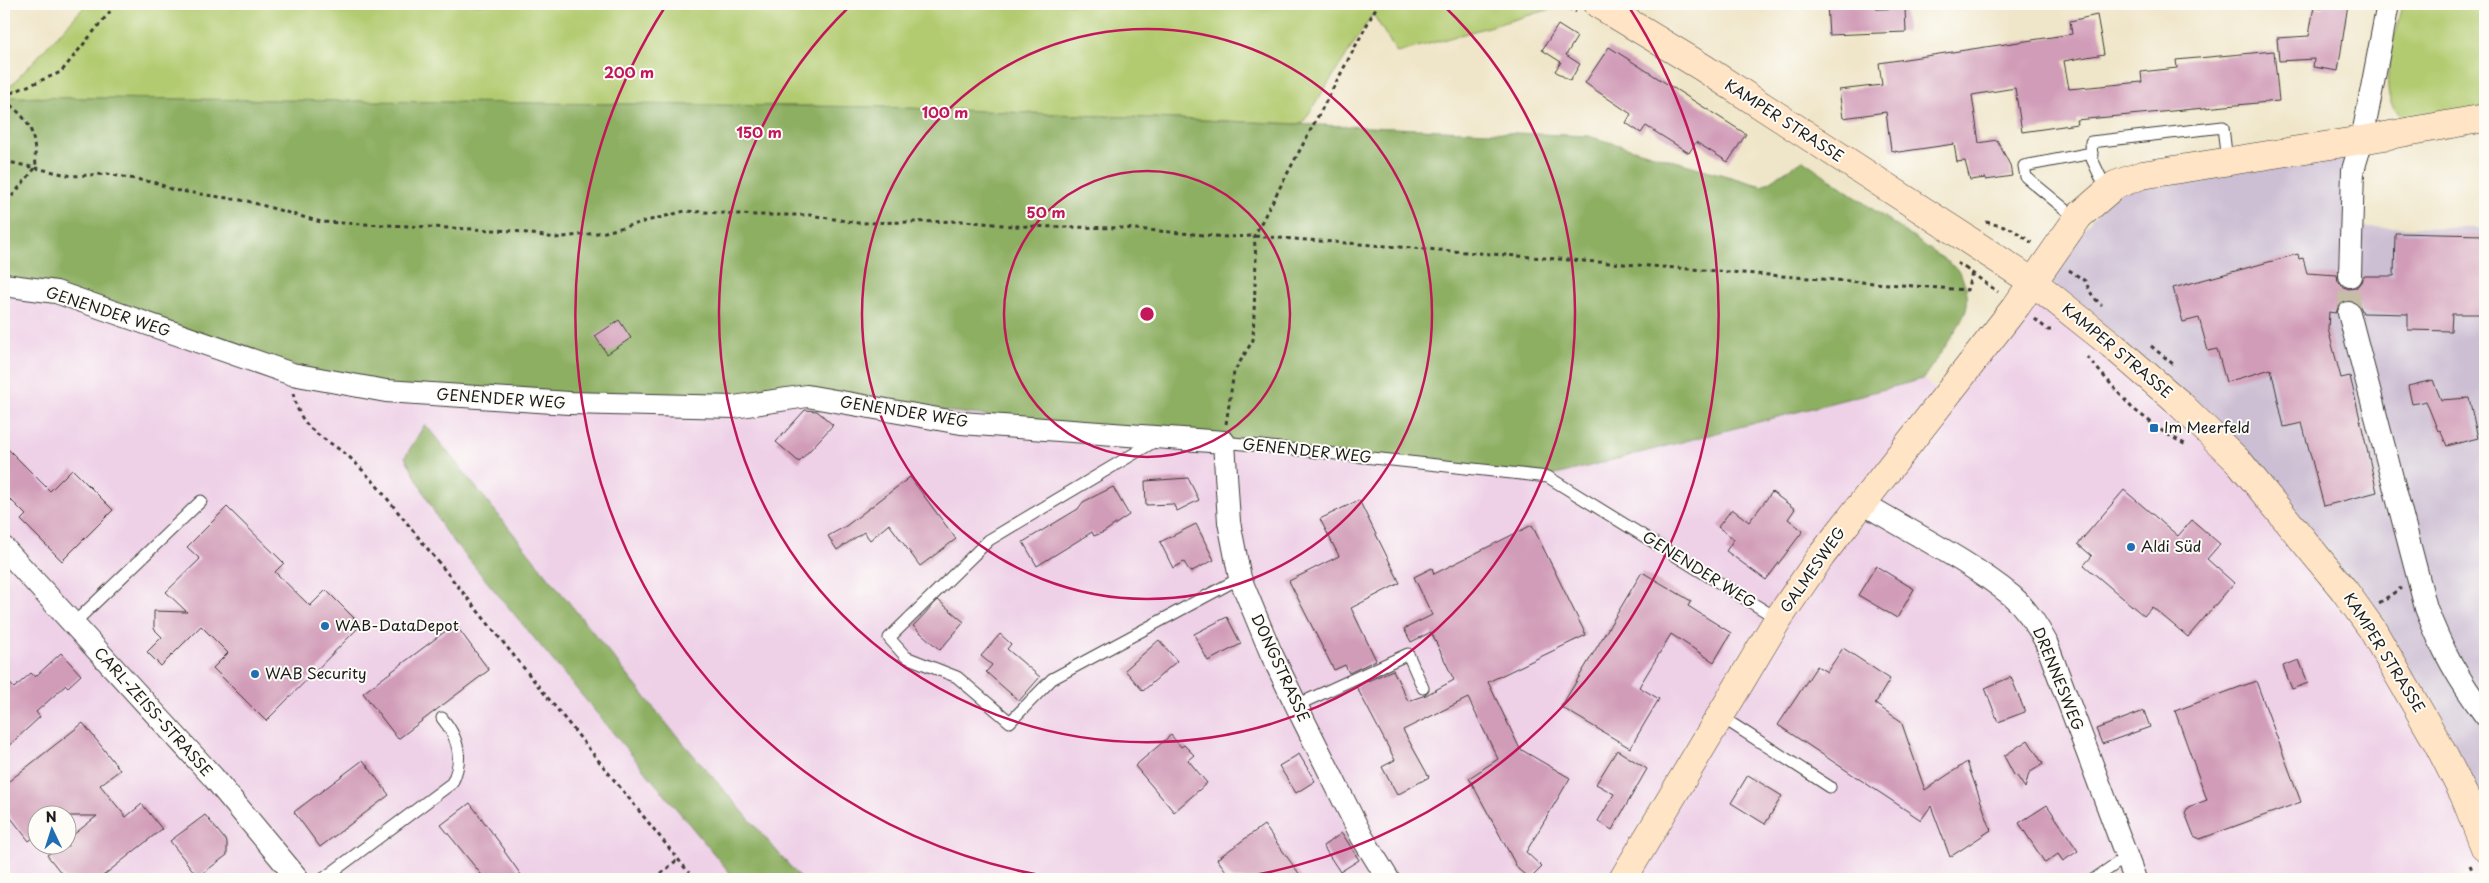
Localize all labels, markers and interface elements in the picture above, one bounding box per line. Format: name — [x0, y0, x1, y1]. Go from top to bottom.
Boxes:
text: 200 m — [604, 60, 654, 83]
street label: KAMPER STRASSE — [1721, 73, 1849, 167]
text: 100 m — [922, 100, 968, 123]
text: 150 m — [736, 120, 782, 143]
text: 50 m — [1027, 200, 1065, 223]
street label: GENENDER WEG — [43, 280, 174, 342]
street label: KAMPER STRASSE — [2058, 297, 2178, 403]
centre of rings — [1138, 305, 1156, 323]
street label: GENENDER WEG — [436, 382, 567, 414]
street label: GENENDER WEG — [838, 389, 970, 432]
place label: Im Meerfeld — [2164, 415, 2250, 438]
marker: Im Meerfeld — [2148, 422, 2160, 434]
street label: GENENDER WEG — [1241, 431, 1373, 468]
street label: GALMESWEG — [1774, 522, 1850, 617]
street label: GENENDER WEG — [1639, 525, 1761, 613]
place label: Aldi Süd — [2141, 534, 2201, 557]
marker: Aldi Süd — [2125, 541, 2137, 553]
street label: KAMPER STRASSE — [2339, 588, 2432, 717]
street label: DONGSTRASSE — [1246, 609, 1317, 725]
place label: WAB-DataDepot — [335, 613, 459, 636]
marker: WAB-DataDepot — [319, 620, 331, 632]
street label: DRENNESWEG — [2028, 623, 2091, 734]
street label: CARL-ZEISS-STRASSE — [90, 641, 219, 781]
place label: WAB Security — [265, 661, 367, 684]
marker: WAB Security — [249, 668, 261, 680]
north arrow — [28, 806, 78, 856]
text: N — [45, 806, 57, 827]

